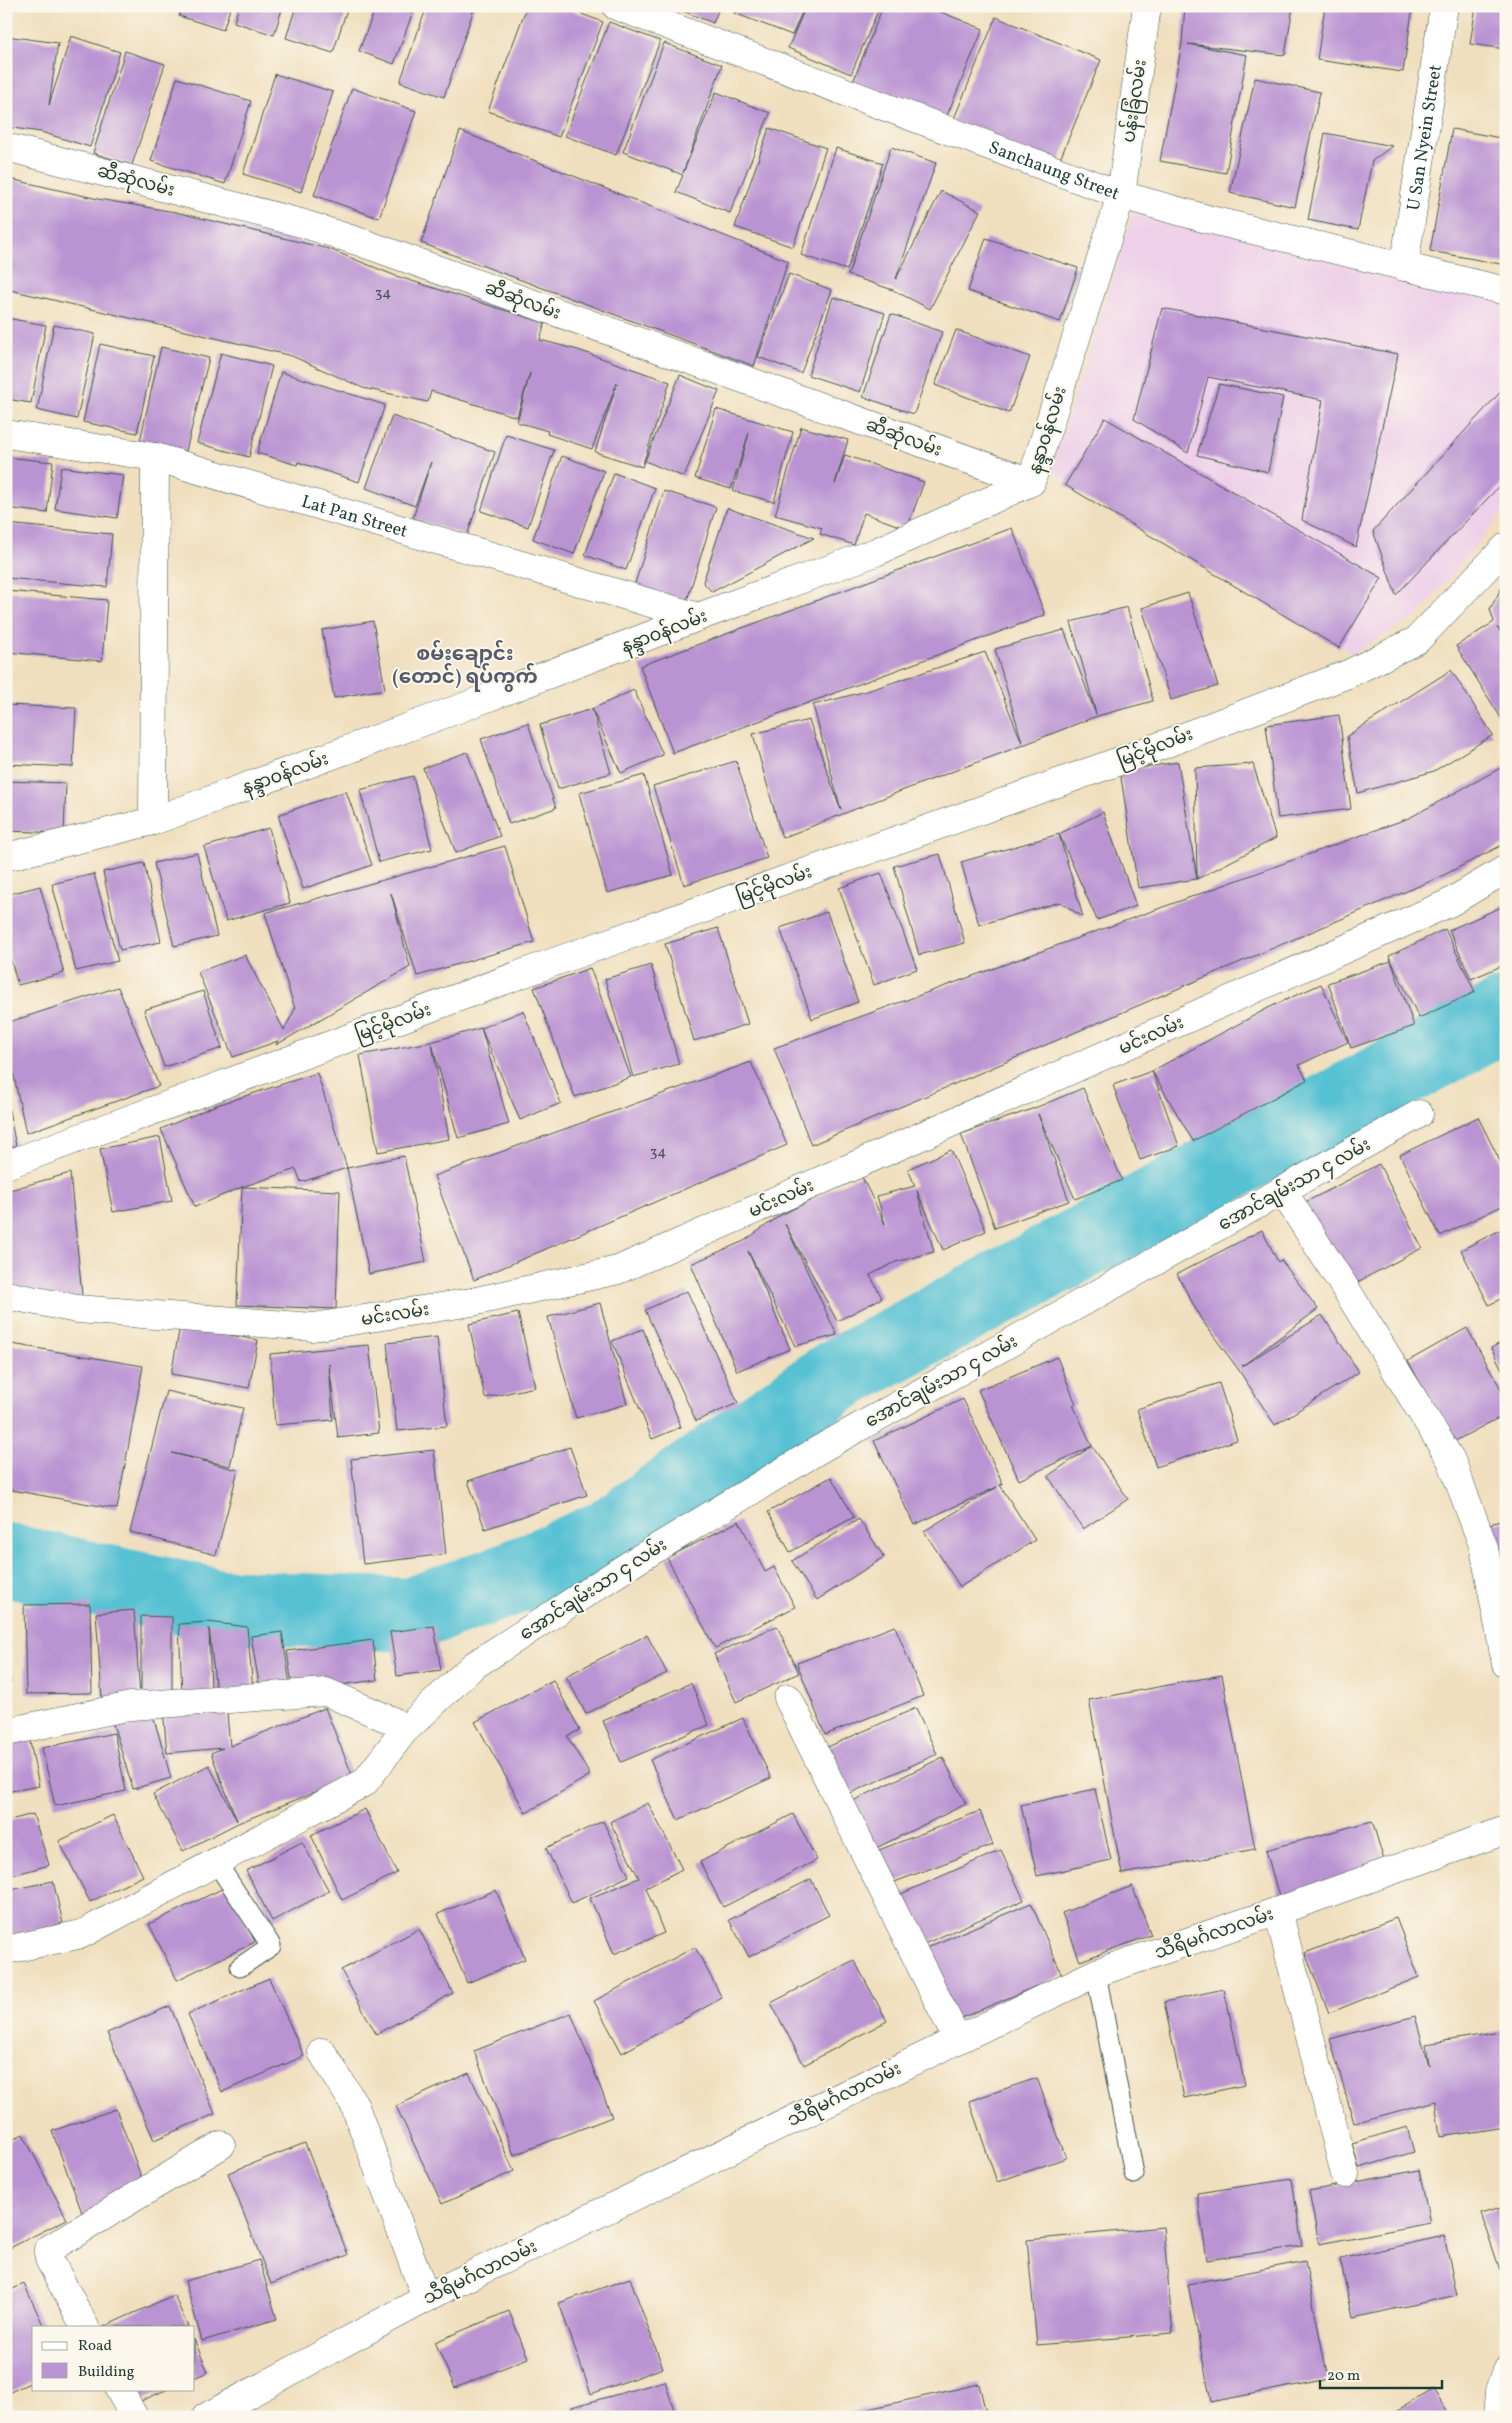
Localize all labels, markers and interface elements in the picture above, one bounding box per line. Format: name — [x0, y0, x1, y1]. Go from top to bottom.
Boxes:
street label: ပန်းခြံလမ်း — [1115, 58, 1155, 144]
street label: U San Nyein Street — [1402, 63, 1449, 213]
street label: Sanchaung Street — [985, 136, 1123, 207]
street label: ဆီဆုံလမ်း — [94, 156, 178, 205]
street label: ဆီဆုံလမ်း — [481, 273, 565, 328]
house number: 34 — [375, 283, 391, 304]
street label: နန္ဒာ၀န်လမ်း — [1021, 383, 1075, 478]
street label: ဆီဆုံလမ်း — [862, 410, 946, 465]
street label: Lat Pan Street — [298, 490, 410, 545]
street label: နန္ဒာ၀န်လမ်း — [617, 603, 712, 662]
district label: စမ်းချောင်း (တောင်) ရပ်ကွက် — [392, 640, 538, 692]
street label: မြင့်မိုလမ်း — [1113, 720, 1197, 775]
street label: နန္ဒာ၀န်လမ်း — [238, 745, 333, 803]
street label: မြင့်မိုလမ်း — [732, 857, 816, 912]
street label: မြင့်မိုလမ်း — [351, 995, 435, 1050]
street label: မင်းလမ်း — [1114, 1009, 1188, 1062]
street label: အောင်ချမ်းသာ ၄ လမ်း — [1213, 1131, 1376, 1239]
house number: 34 — [650, 1142, 666, 1163]
street label: မင်းလမ်း — [744, 1172, 818, 1225]
street label: မင်းလမ်း — [359, 1296, 431, 1333]
street label: အောင်ချမ်းသာ ၄ လမ်း — [860, 1328, 1023, 1436]
street label: အောင်ချမ်းသာ ၄ လမ်း — [514, 1532, 673, 1648]
street label: သီရိမင်္ဂလာလမ်း — [1151, 1900, 1278, 1967]
street label: သီရိမင်္ဂလာလမ်း — [782, 2054, 906, 2135]
street label: သီရိမင်္ဂလာလမ်း — [418, 2232, 542, 2313]
legend — [32, 2326, 195, 2390]
text: Road — [78, 2336, 112, 2357]
scale bar — [1320, 2358, 1442, 2390]
text: Building — [78, 2362, 135, 2383]
text: 20 m — [1327, 2366, 1360, 2387]

